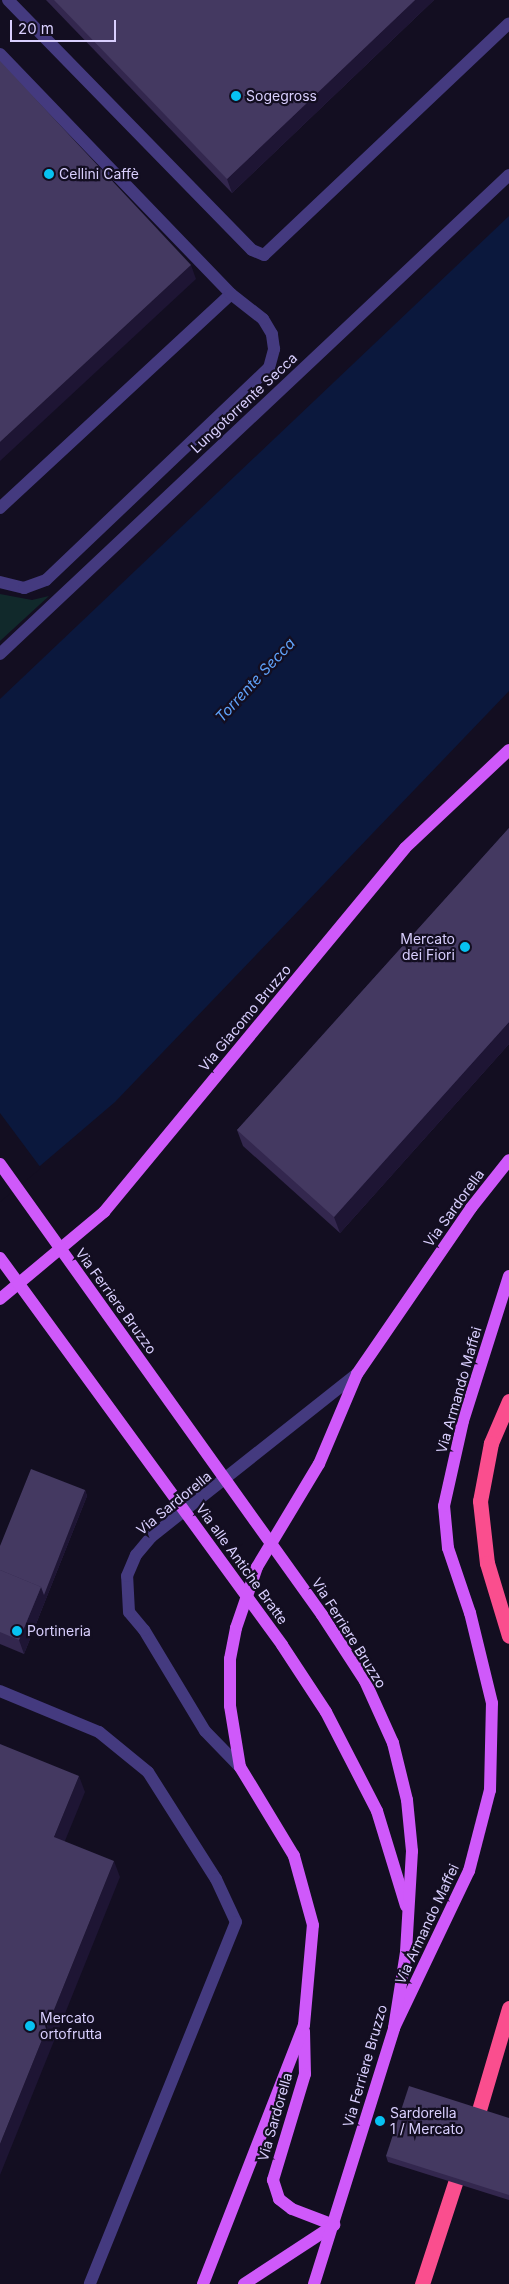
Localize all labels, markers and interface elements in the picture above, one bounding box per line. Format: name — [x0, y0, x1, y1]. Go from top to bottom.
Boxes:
scale bar — [12, 10, 119, 42]
text: 20 m — [18, 19, 54, 38]
place label: Sogegross — [246, 88, 317, 104]
marker: Sogegross — [230, 90, 242, 102]
place label: Cellini Caffè — [59, 166, 139, 182]
marker: Cellini Caffè — [43, 168, 55, 180]
street label: Lungotorrente Secca — [187, 349, 301, 457]
water label: Torrente Secca — [211, 634, 299, 726]
place label: Mercato dei Fiori — [400, 931, 455, 964]
marker: Mercato dei Fiori — [459, 941, 471, 953]
street label: Via Giacomo Bruzzo — [196, 961, 294, 1075]
street label: Via Sardorella — [420, 1166, 488, 1250]
street label: Via Ferriere Bruzzo — [72, 1245, 160, 1357]
street label: Via Armando Maffei — [433, 1325, 485, 1455]
street label: Via Sardorella — [133, 1468, 215, 1538]
street label: Via alle Antiche Bratte — [193, 1500, 291, 1628]
street label: Via Ferriere Bruzzo — [308, 1575, 390, 1691]
place label: Portineria — [27, 1623, 91, 1639]
marker: Portineria — [11, 1625, 23, 1637]
street label: Via Armando Maffei — [392, 1861, 462, 1987]
street label: Via Ferriere Bruzzo — [339, 2003, 391, 2129]
place label: Mercato ortofrutta — [40, 2010, 102, 2042]
marker: Mercato ortofrutta — [24, 2020, 36, 2032]
street label: Via Sardorella — [254, 2071, 296, 2163]
place label: Sardorella 1 / Mercato — [390, 2105, 463, 2138]
marker: Sardorella 1 / Mercato — [374, 2115, 386, 2127]

